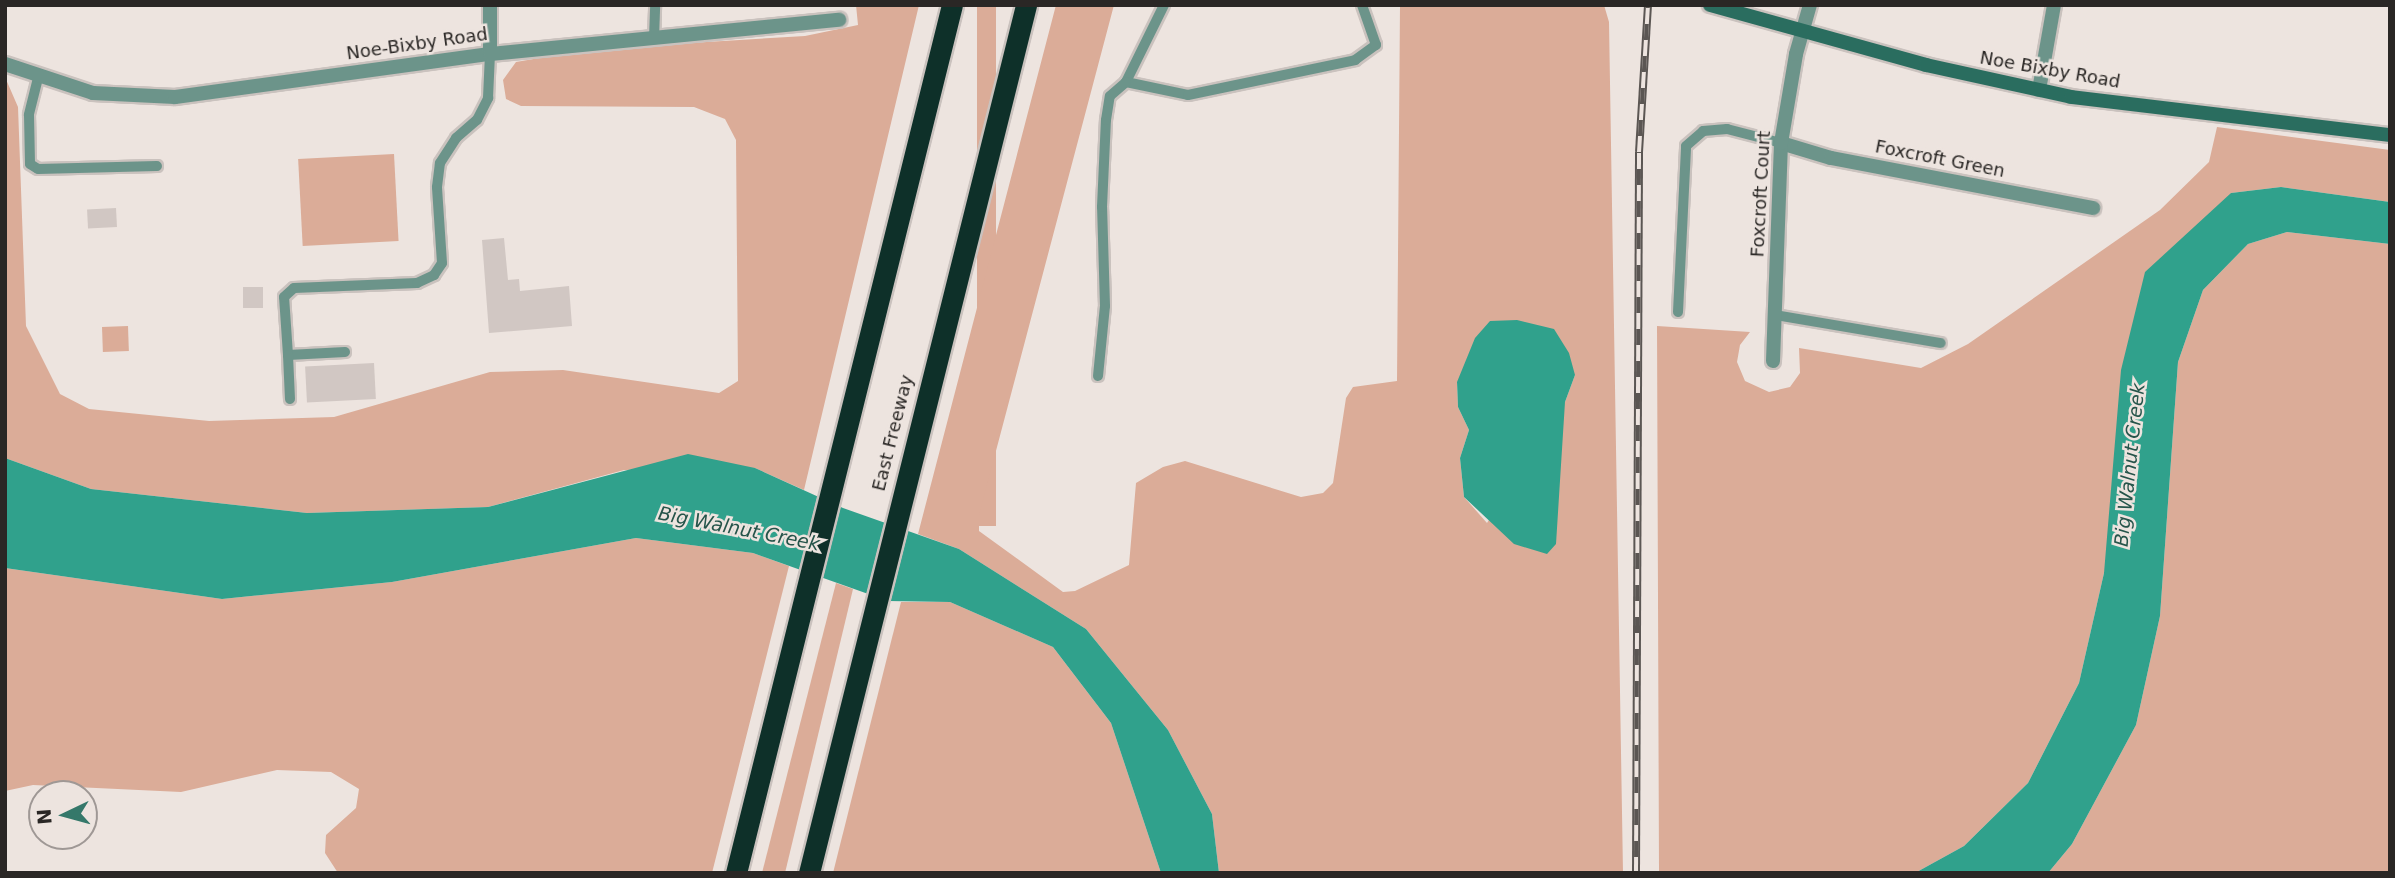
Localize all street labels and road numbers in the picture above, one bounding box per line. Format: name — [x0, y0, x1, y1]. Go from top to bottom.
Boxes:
street label: Noe-Bixby Road — [345, 23, 489, 65]
street label: Noe Bixby Road — [1978, 47, 2122, 93]
street label: Foxcroft Court — [1747, 130, 1775, 258]
street label: Foxcroft Green — [1873, 136, 2007, 182]
street label: East Freeway — [868, 373, 918, 493]

